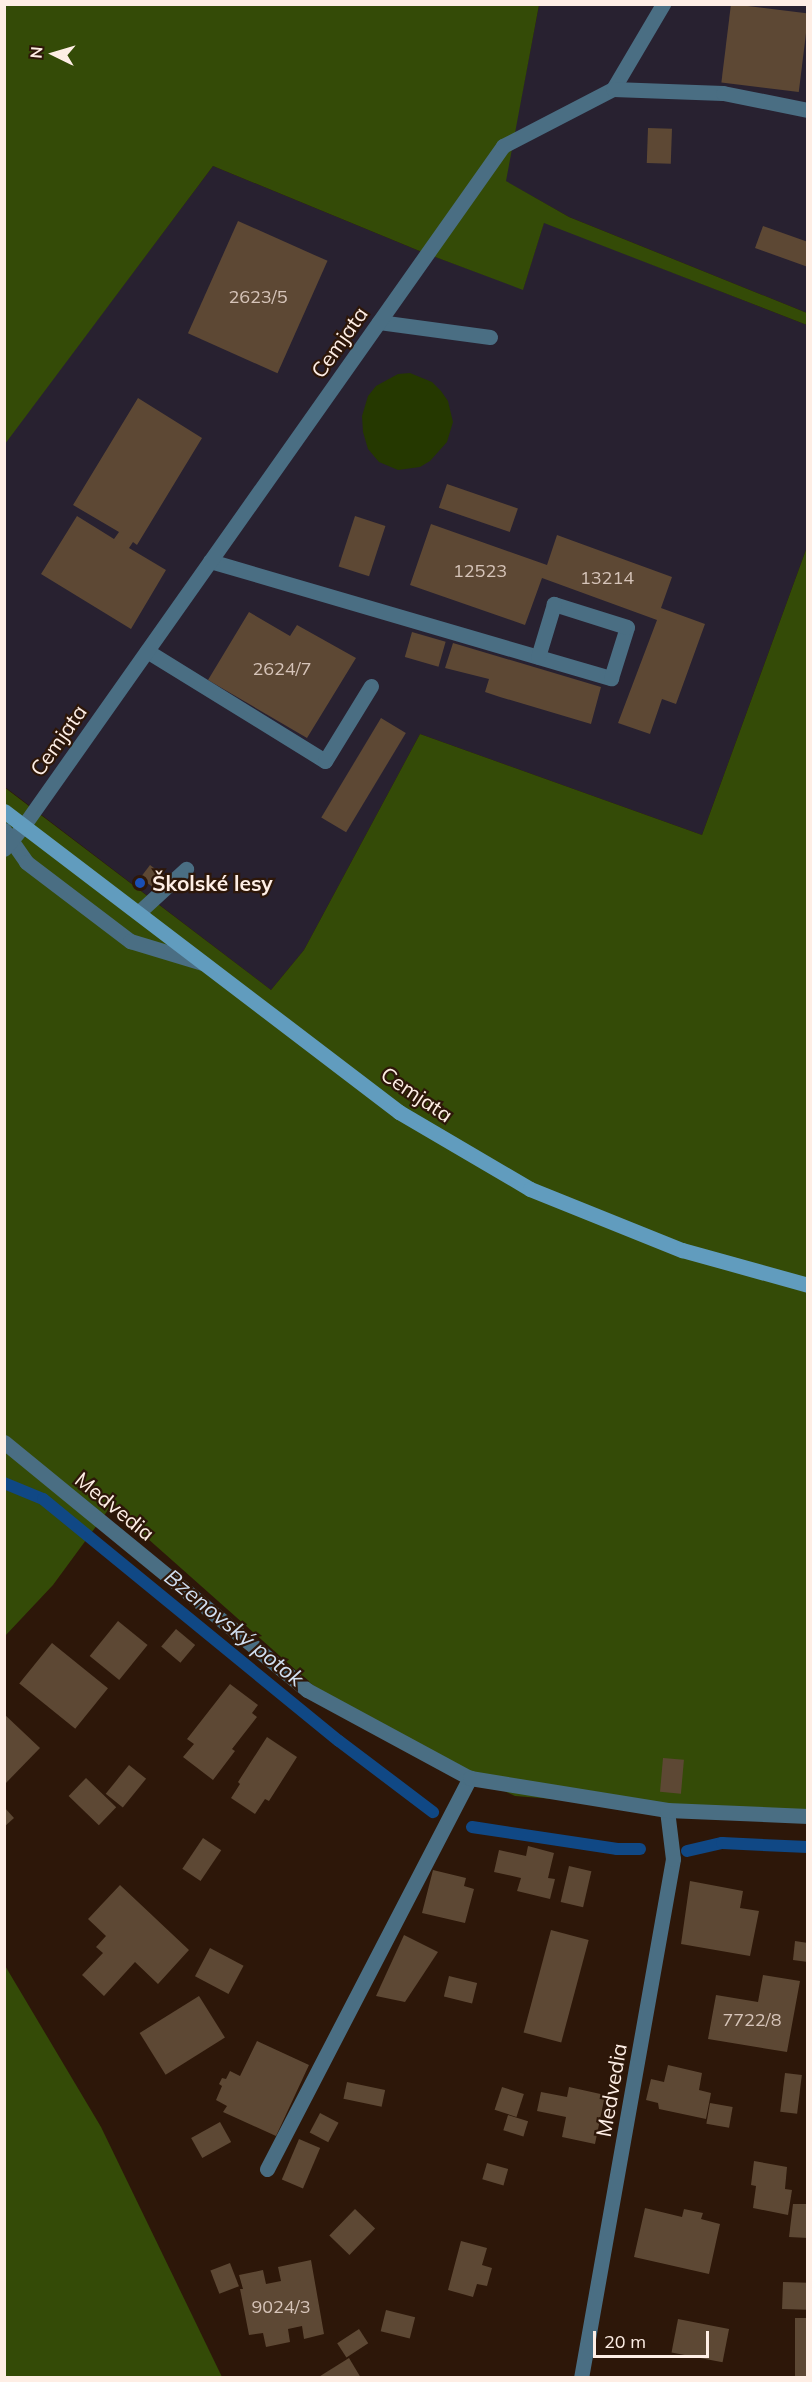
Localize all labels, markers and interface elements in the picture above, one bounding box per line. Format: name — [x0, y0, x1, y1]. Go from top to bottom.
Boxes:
north arrow — [24, 24, 84, 84]
text: N — [26, 46, 47, 59]
house number: 2623/5 — [228, 286, 288, 308]
street label: Cemjata — [305, 302, 373, 382]
house number: 12523 — [453, 560, 507, 582]
house number: 13214 — [580, 567, 634, 589]
house number: 2624/7 — [252, 658, 312, 680]
street label: Cemjata — [24, 700, 92, 780]
place label: Školské lesy — [152, 870, 273, 896]
marker: Školské lesy — [133, 876, 147, 890]
street label: Cemjata — [376, 1061, 458, 1127]
street label: Medvedia — [70, 1466, 160, 1546]
water label: Bzenovský potok — [159, 1564, 309, 1692]
house number: 7722/8 — [722, 2009, 782, 2031]
street label: Medvedia — [590, 2041, 632, 2139]
house number: 9024/3 — [251, 2296, 311, 2318]
scale bar — [596, 2319, 712, 2357]
text: 20 m — [604, 2330, 646, 2353]

